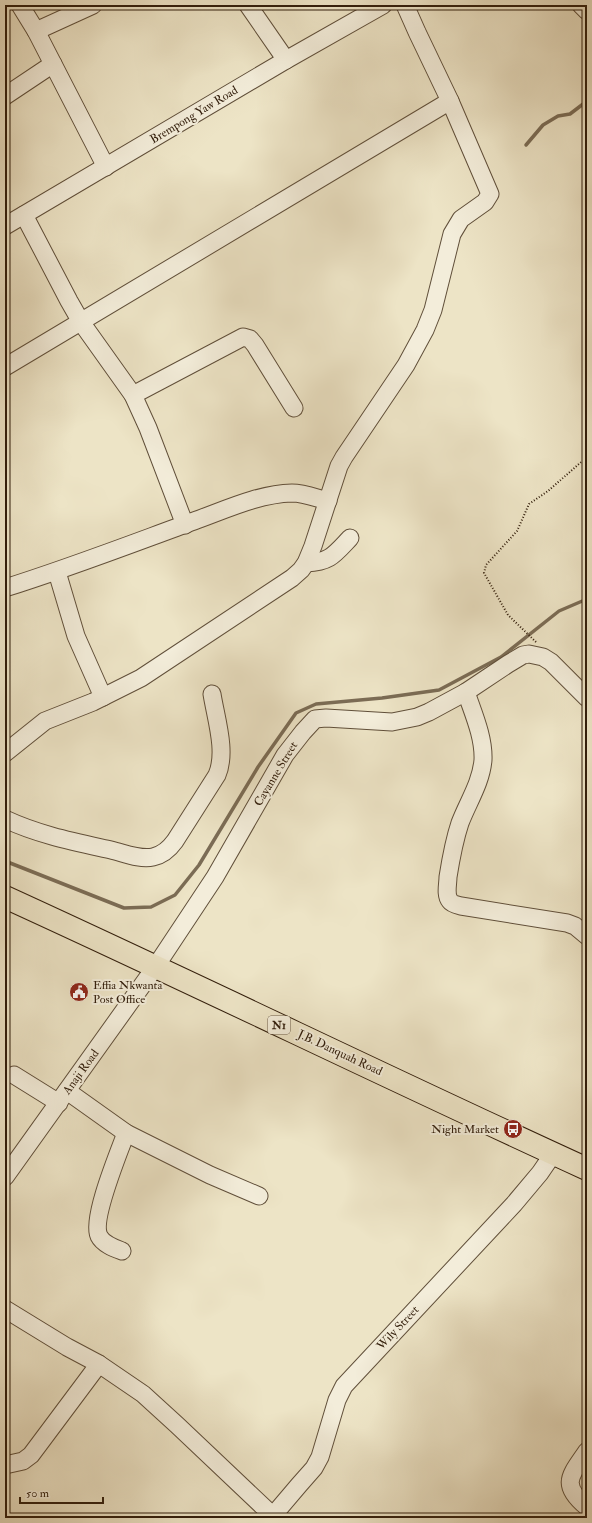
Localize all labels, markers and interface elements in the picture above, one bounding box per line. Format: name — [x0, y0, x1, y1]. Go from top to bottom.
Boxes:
street label: Brempong Yaw Road — [147, 83, 241, 147]
street label: Cayanne Street — [251, 739, 301, 809]
place label: Effia Nkwanta Post Office — [93, 978, 163, 1007]
public building icon: Effia Nkwanta Post Office — [68, 981, 90, 1003]
road number: N1 — [268, 1016, 290, 1034]
street label: J.B. Danquah Road — [294, 1026, 385, 1079]
street label: Anaji Road — [59, 1046, 102, 1098]
bus stop icon: Night Market — [502, 1118, 524, 1140]
place label: Night Market — [431, 1122, 499, 1137]
street label: Wily Street — [373, 1303, 422, 1354]
scale bar — [20, 1479, 103, 1505]
text: 50 m — [26, 1486, 50, 1501]

